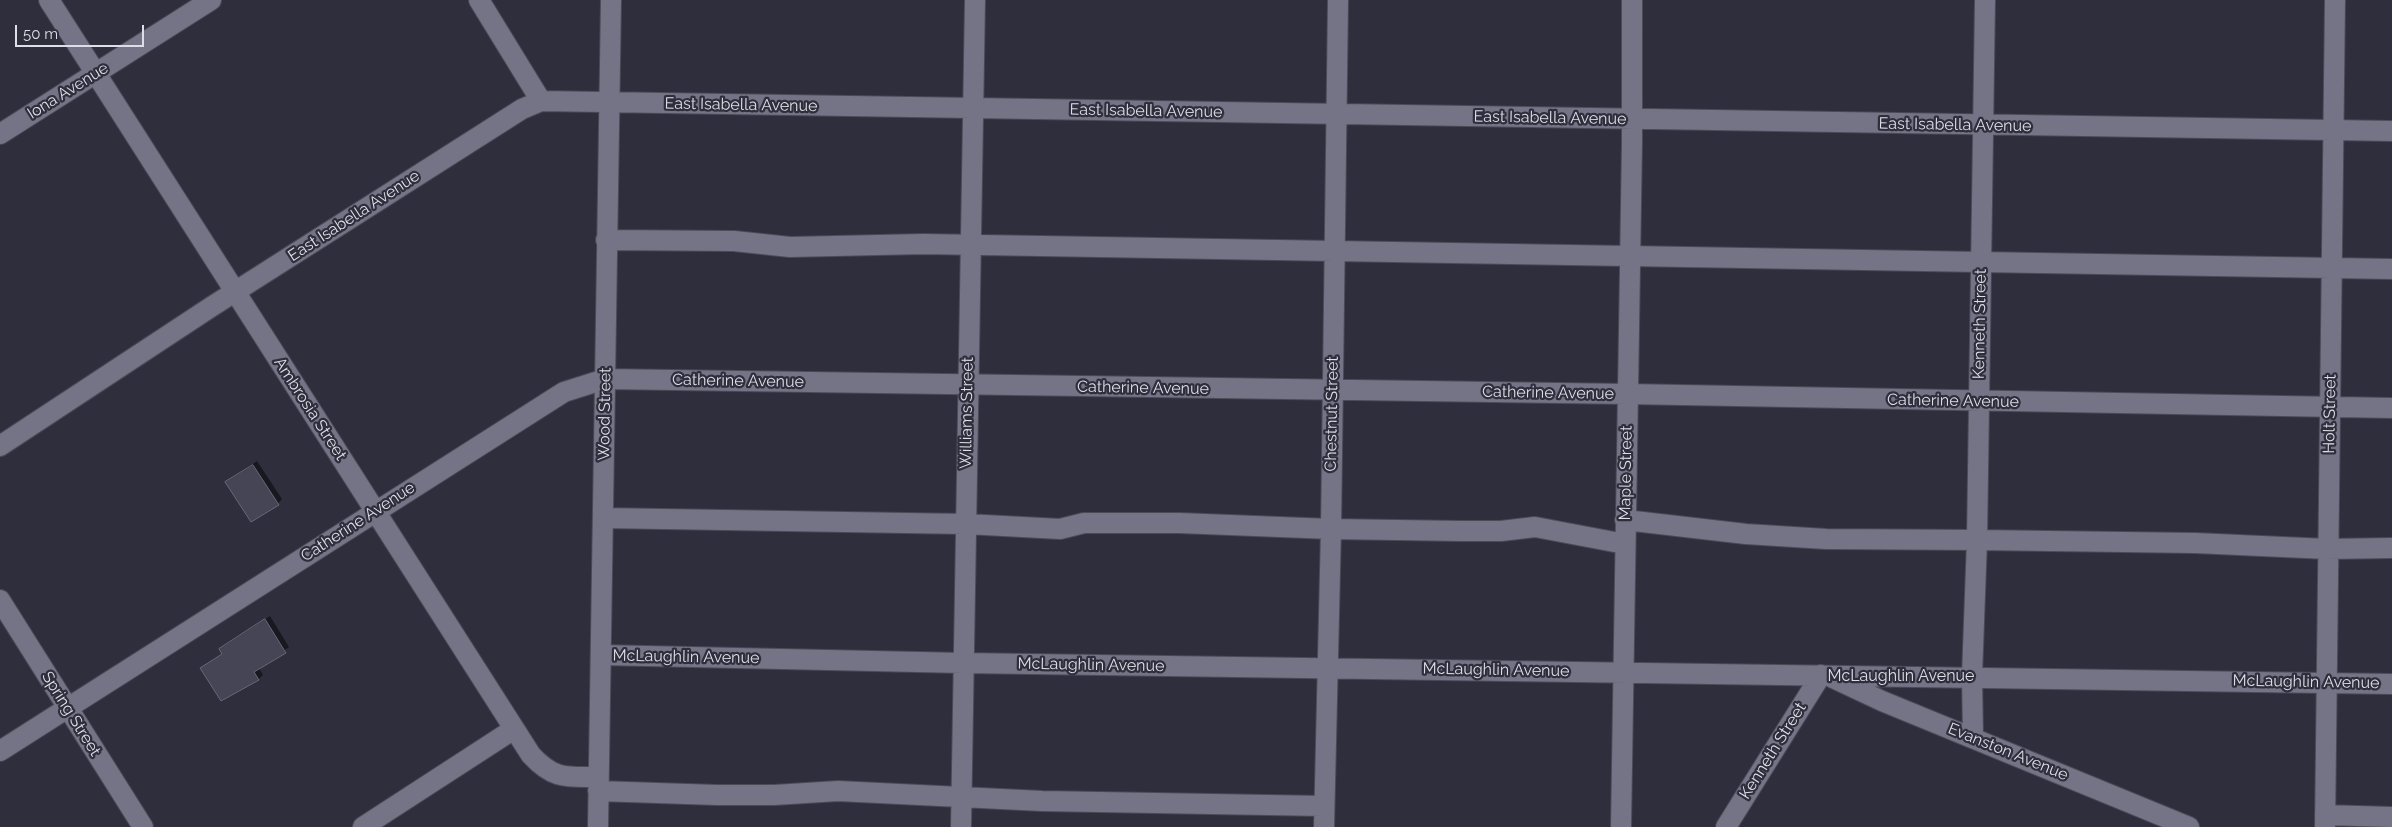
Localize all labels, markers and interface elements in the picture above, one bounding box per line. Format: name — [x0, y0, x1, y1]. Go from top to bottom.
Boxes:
scale bar — [18, 15, 146, 47]
text: 50 m — [23, 25, 58, 43]
street label: Iona Avenue — [24, 59, 112, 123]
street label: East Isabella Avenue — [664, 94, 818, 116]
street label: East Isabella Avenue — [1069, 100, 1223, 122]
street label: East Isabella Avenue — [1473, 107, 1627, 129]
street label: East Isabella Avenue — [1878, 114, 2032, 136]
street label: East Isabella Avenue — [285, 166, 423, 266]
street label: Kenneth Street — [1969, 269, 1991, 379]
street label: Ambrosia Street — [270, 354, 350, 464]
street label: Chestnut Street — [1321, 356, 1343, 472]
street label: Williams Street — [956, 357, 978, 469]
street label: Wood Street — [595, 367, 615, 461]
street label: Catherine Avenue — [672, 370, 804, 392]
street label: Holt Street — [2320, 374, 2340, 454]
street label: Catherine Avenue — [1077, 377, 1209, 399]
street label: Catherine Avenue — [1482, 382, 1614, 404]
street label: Catherine Avenue — [1887, 390, 2019, 412]
street label: Maple Street — [1616, 425, 1636, 521]
street label: Catherine Avenue — [298, 478, 418, 566]
street label: McLaughlin Avenue — [612, 646, 760, 668]
street label: McLaughlin Avenue — [1017, 654, 1165, 676]
street label: McLaughlin Avenue — [1422, 659, 1570, 681]
street label: McLaughlin Avenue — [1828, 666, 1974, 686]
street label: Spring Street — [37, 668, 105, 760]
street label: McLaughlin Avenue — [2232, 671, 2380, 693]
street label: Kenneth Street — [1736, 699, 1810, 803]
street label: Evanston Avenue — [1945, 719, 2071, 785]

